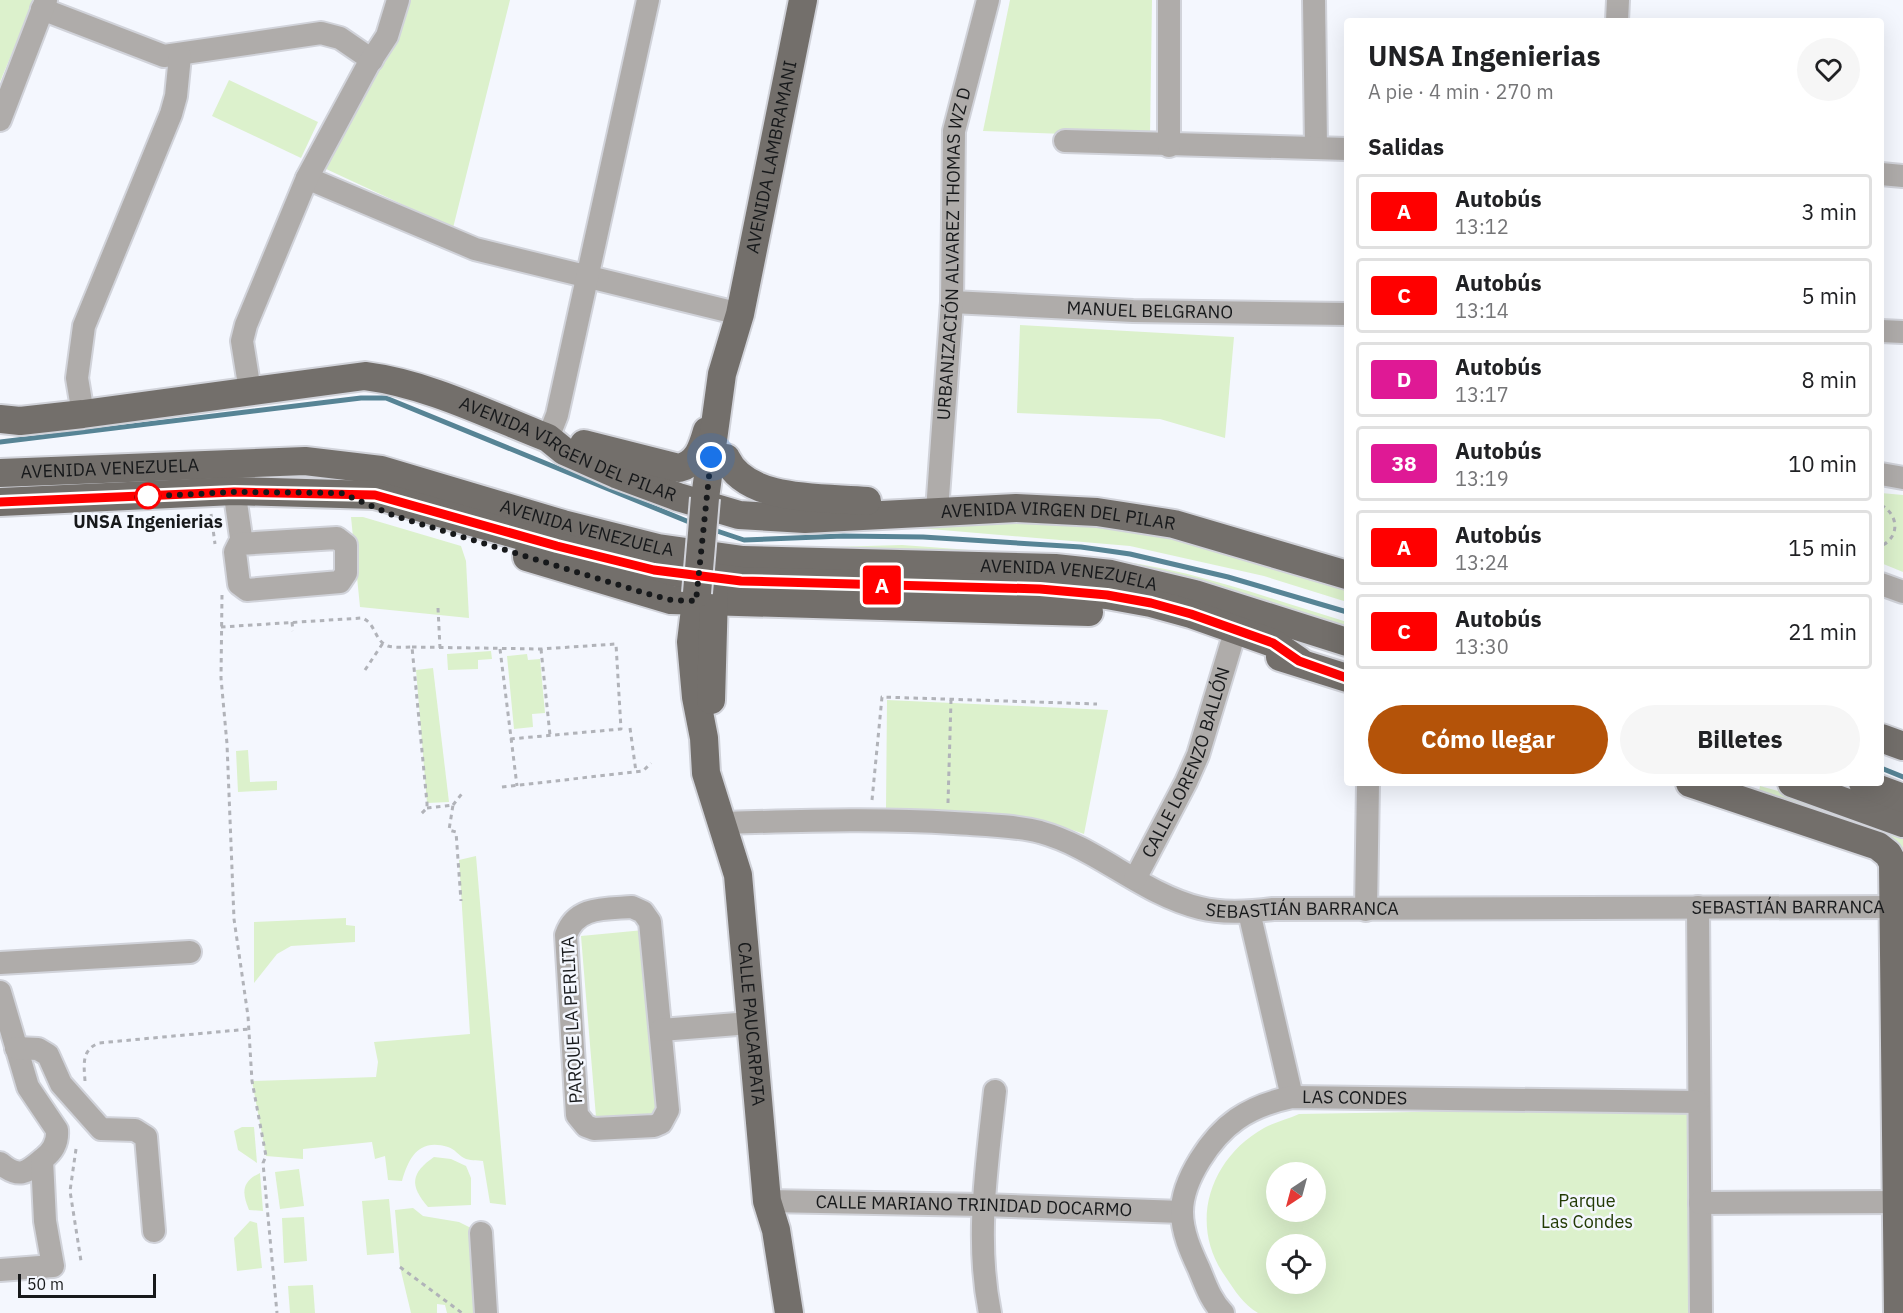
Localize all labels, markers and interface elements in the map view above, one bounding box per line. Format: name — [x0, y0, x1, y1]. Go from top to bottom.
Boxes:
text: UNSA Ingenierias — [1368, 37, 1601, 74]
button: heart — [1797, 38, 1860, 101]
street label: AVENIDA LAMBRAMANI — [740, 58, 802, 255]
text: A pie · 4 min · 270 m — [1368, 78, 1554, 105]
street label: URBANIZACIÓN ALVAREZ THOMAS WZ D — [932, 85, 976, 421]
text: Salidas — [1368, 132, 1444, 161]
text: Autobús — [1455, 184, 1542, 213]
text: A — [1397, 197, 1411, 225]
text: 3 min — [1801, 197, 1857, 226]
text: 13:12 — [1455, 213, 1509, 240]
text: Autobús — [1455, 268, 1542, 297]
text: C — [1397, 281, 1411, 309]
text: 5 min — [1801, 281, 1857, 310]
street label: MANUEL BELGRANO — [1066, 296, 1233, 323]
text: 13:14 — [1455, 297, 1509, 324]
text: Autobús — [1455, 352, 1542, 381]
text: D — [1397, 365, 1411, 393]
text: 8 min — [1801, 365, 1857, 394]
text: 13:17 — [1455, 381, 1509, 408]
street label: AVENIDA VIRGEN DEL PILAR — [456, 391, 680, 506]
text: Autobús — [1455, 436, 1542, 465]
your location — [696, 442, 726, 472]
text: 38 — [1391, 449, 1417, 477]
text: 10 min — [1788, 449, 1857, 478]
street label: AVENIDA VENEZUELA — [20, 453, 200, 483]
text: 13:19 — [1455, 465, 1509, 492]
marker: UNSA Ingenierias — [135, 483, 161, 509]
street label: AVENIDA VENEZUELA — [498, 494, 676, 561]
street label: AVENIDA VIRGEN DEL PILAR — [940, 496, 1177, 535]
place label: UNSA Ingenierias — [73, 510, 223, 533]
text: Autobús — [1455, 520, 1542, 549]
text: A — [1397, 533, 1411, 561]
text: 15 min — [1788, 533, 1857, 562]
text: 13:24 — [1455, 549, 1509, 576]
street label: AVENIDA VENEZUELA — [980, 554, 1160, 596]
line badge: A — [862, 566, 902, 604]
text: A — [875, 571, 889, 599]
text: Autobús — [1455, 604, 1542, 633]
text: C — [1397, 617, 1411, 645]
text: 21 min — [1788, 617, 1857, 646]
text: 13:30 — [1455, 633, 1509, 660]
street label: CALLE LORENZO BALLÓN — [1136, 664, 1235, 861]
button: Cómo llegar — [1368, 705, 1608, 774]
button: Billetes — [1620, 705, 1860, 774]
street label: SEBASTIÁN BARRANCA — [1691, 895, 1885, 919]
street label: SEBASTIÁN BARRANCA — [1204, 897, 1399, 923]
street label: PARQUE LA PERLITA — [556, 935, 587, 1104]
street label: CALLE PAUCARPATA — [733, 941, 771, 1108]
street label: LAS CONDES — [1302, 1085, 1407, 1109]
north arrow — [1266, 1162, 1326, 1222]
map controls — [1266, 1162, 1326, 1294]
park label: Parque Las Condes — [1541, 1189, 1633, 1233]
street label: CALLE MARIANO TRINIDAD DOCARMO — [815, 1190, 1133, 1221]
button: locate — [1266, 1234, 1326, 1294]
scale bar — [18, 1271, 156, 1298]
text: 50 m — [27, 1274, 64, 1294]

